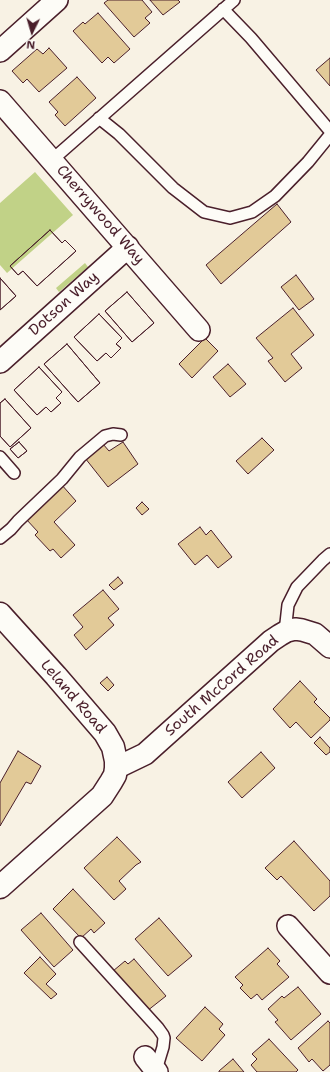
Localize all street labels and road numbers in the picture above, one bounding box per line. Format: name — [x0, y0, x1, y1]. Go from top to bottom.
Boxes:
street label: Cherrywood Way — [52, 162, 148, 268]
street label: Dotson Way — [26, 268, 102, 340]
street label: South McCord Road — [161, 632, 283, 740]
street label: Leland Road — [36, 657, 110, 737]

